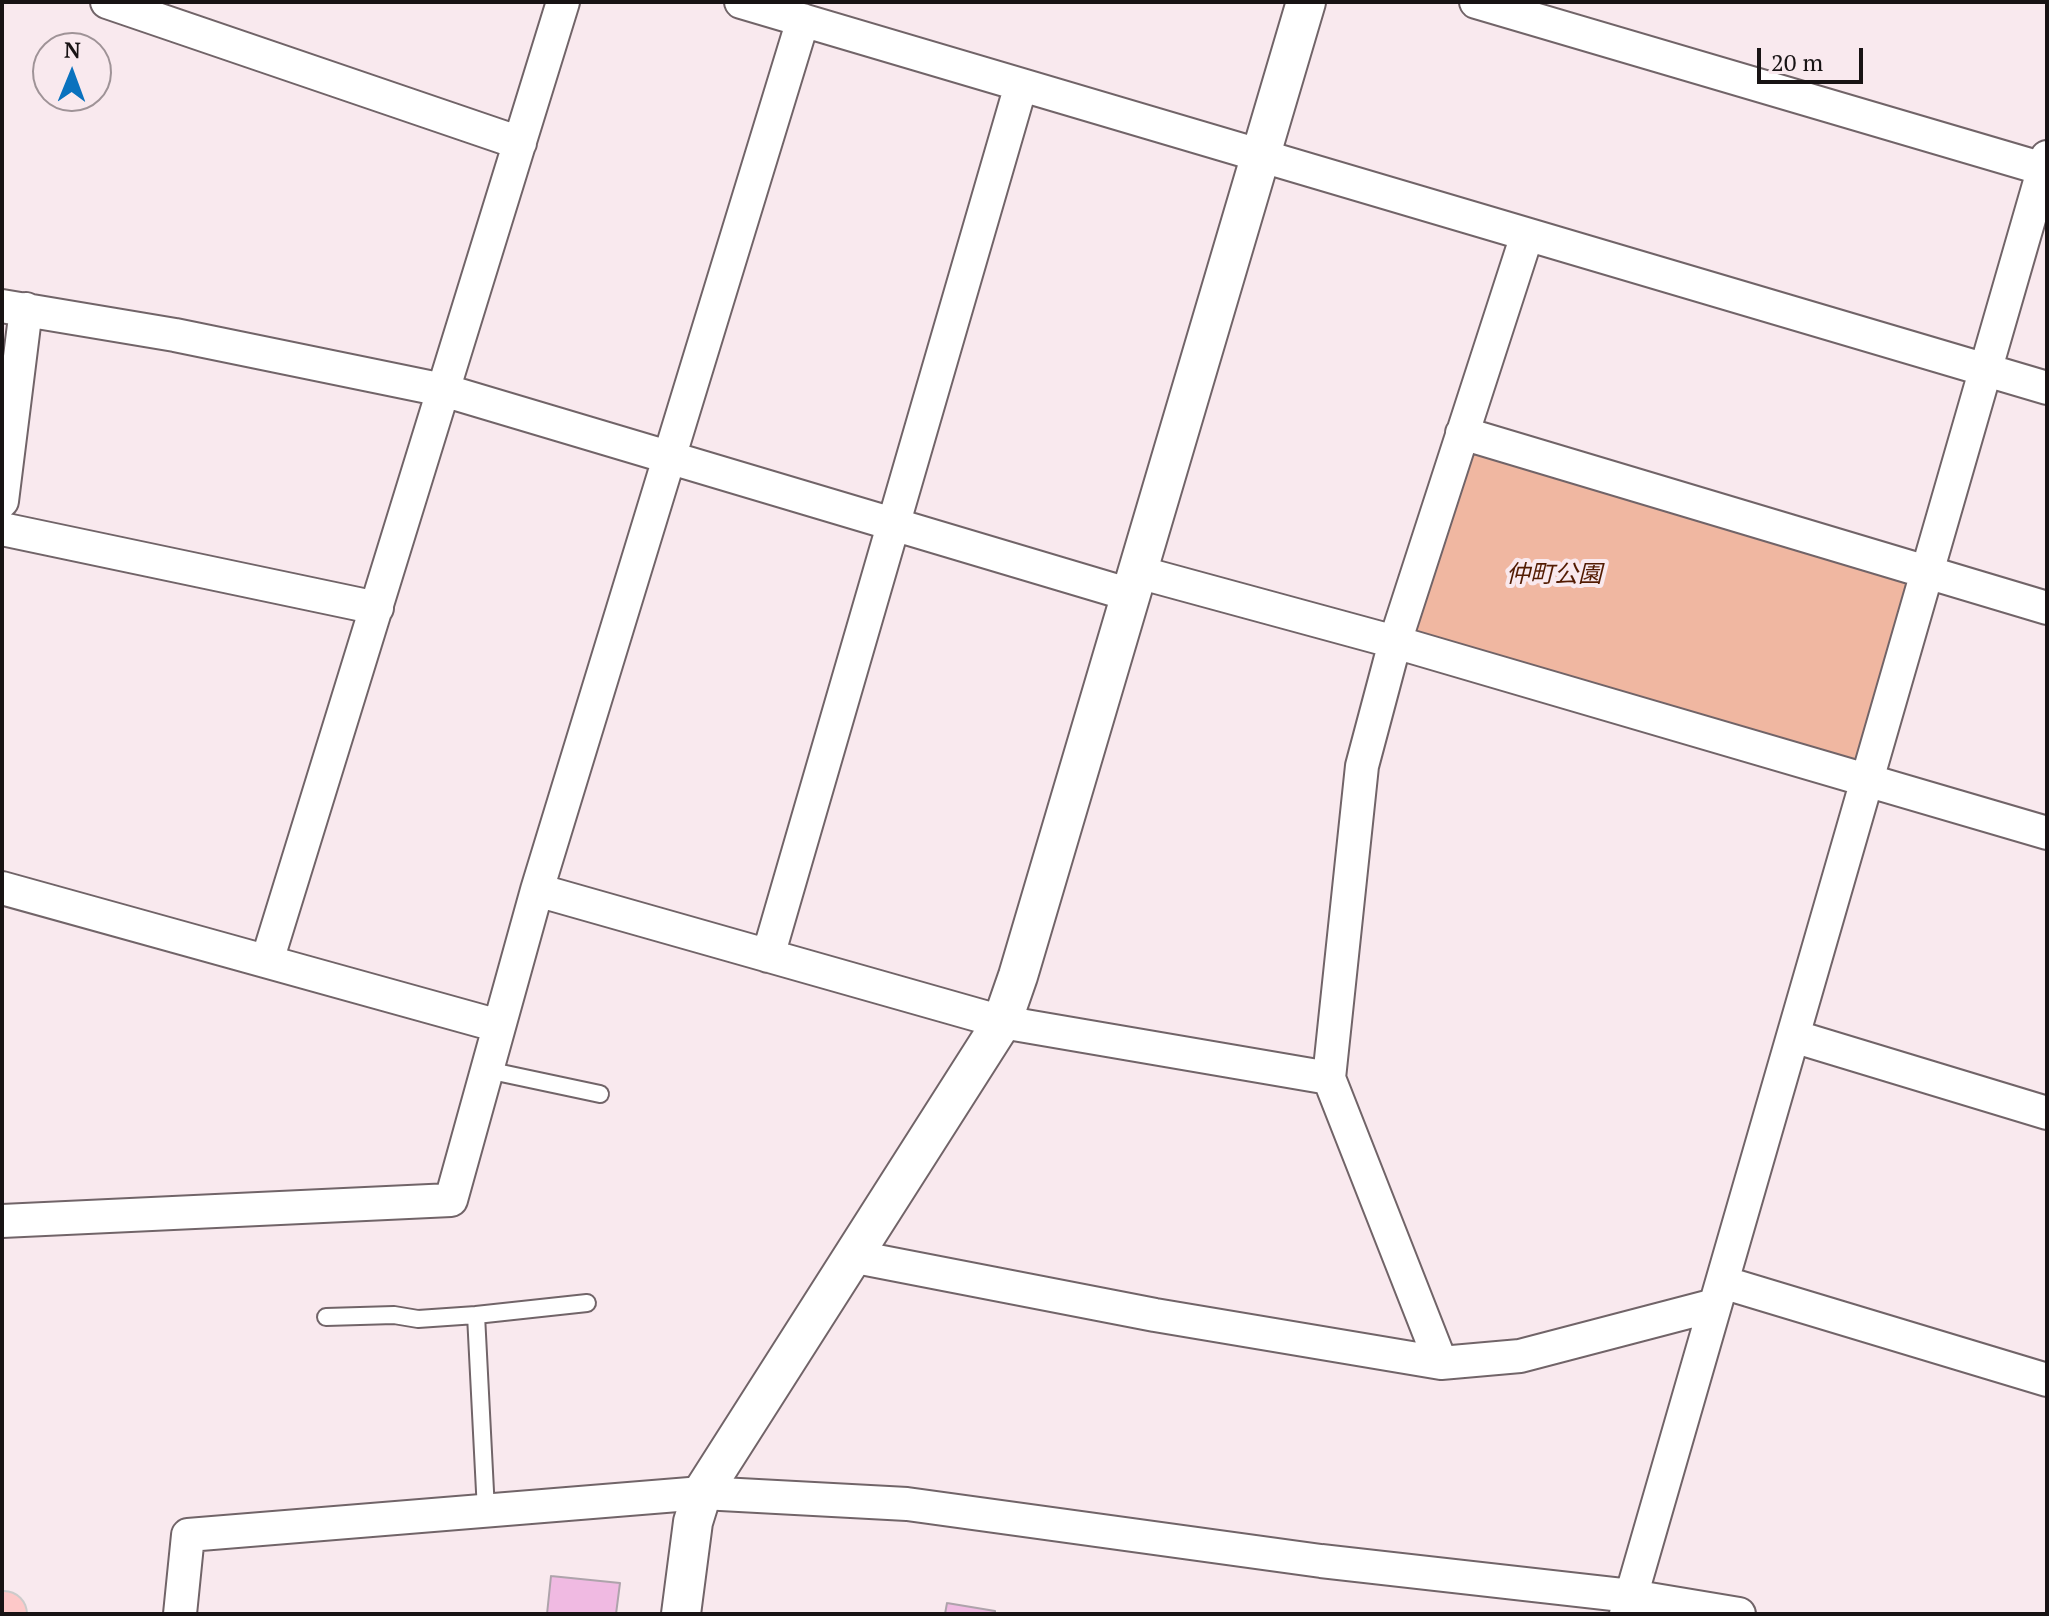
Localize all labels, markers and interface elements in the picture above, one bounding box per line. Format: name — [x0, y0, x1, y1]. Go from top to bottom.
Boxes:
north arrow — [32, 32, 112, 112]
scale bar — [1761, 32, 1867, 82]
text: N — [64, 35, 81, 64]
text: 20 m — [1771, 46, 1823, 78]
park label: 仲町公園 — [1506, 561, 1602, 589]

